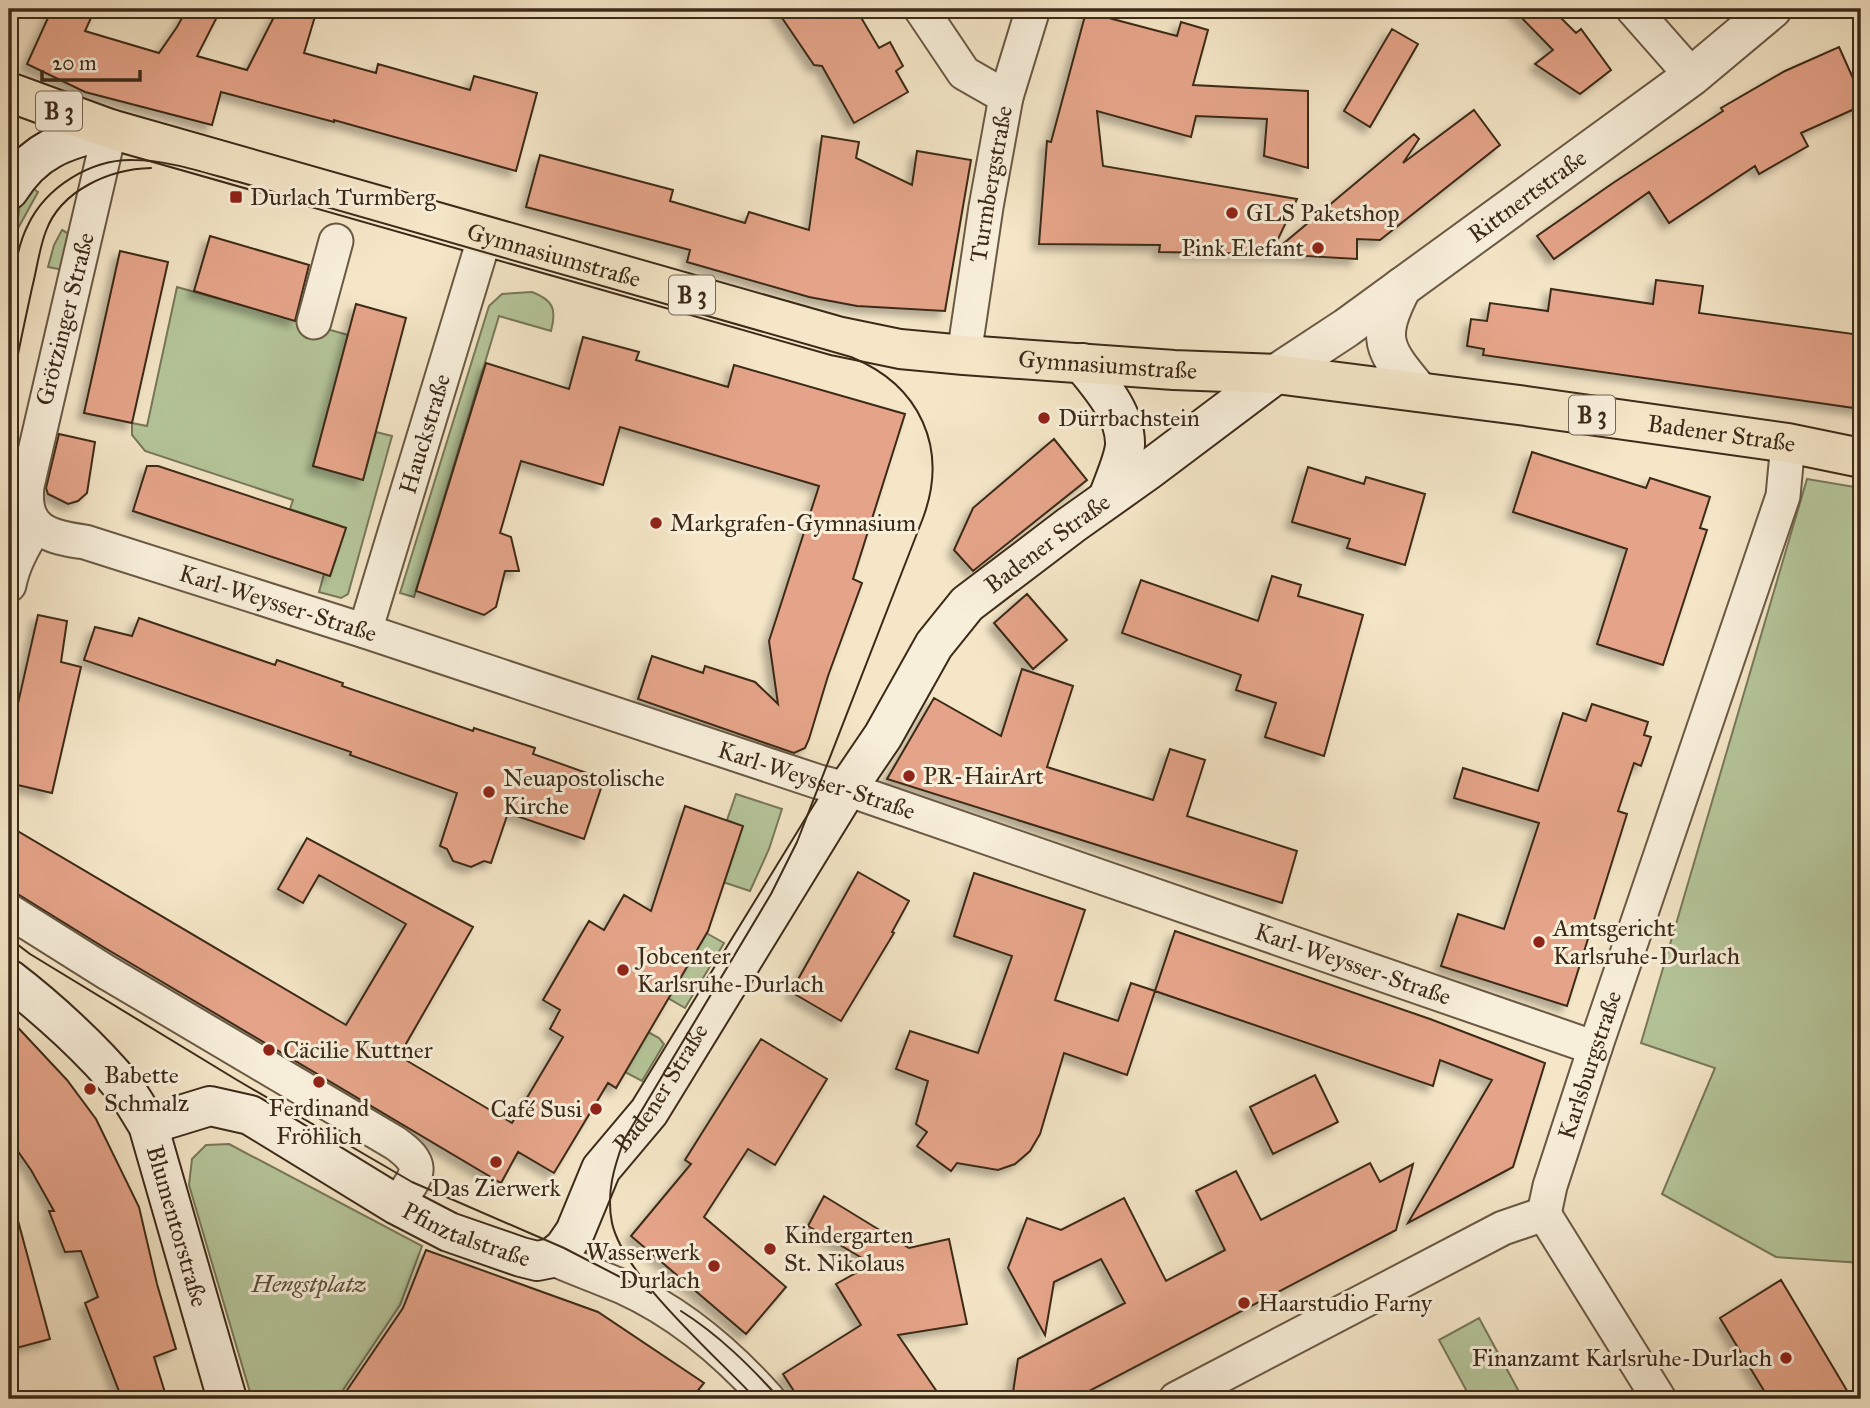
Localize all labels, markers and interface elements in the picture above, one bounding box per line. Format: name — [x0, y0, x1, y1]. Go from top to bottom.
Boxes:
scale bar — [42, 38, 140, 82]
text: 20 m — [52, 50, 97, 76]
road number: B 3 — [36, 92, 82, 130]
street label: Turmbergstraße — [963, 103, 1019, 265]
street label: Rittnertstraße — [1462, 143, 1593, 249]
place label: Durlach Turmberg — [250, 182, 436, 212]
marker: Durlach Turmberg — [228, 189, 244, 205]
place label: GLS Paketshop — [1246, 198, 1399, 228]
marker: GLS Paketshop — [1224, 205, 1240, 221]
street label: Gymnasiumstraße — [464, 216, 644, 294]
street label: Grötzinger Straße — [29, 229, 101, 409]
place label: Pink Elefant — [1181, 233, 1304, 263]
marker: Pink Elefant — [1310, 240, 1326, 256]
road number: B 3 — [669, 276, 715, 314]
street label: Gymnasiumstraße — [1017, 344, 1198, 386]
street label: Hauckstraße — [393, 370, 457, 497]
road number: B 3 — [1569, 396, 1615, 434]
place label: Dürrbachstein — [1058, 403, 1200, 433]
street label: Badener Straße — [1645, 408, 1798, 459]
marker: Dürrbachstein — [1036, 410, 1052, 426]
street label: Badener Straße — [979, 487, 1116, 600]
place label: Markgrafen-Gymnasium — [670, 508, 916, 538]
marker: Markgrafen-Gymnasium — [648, 515, 664, 531]
street label: Karl-Weysser-Straße — [175, 558, 381, 649]
street label: Karl-Weysser-Straße — [714, 734, 919, 826]
place label: PR-HairArt — [923, 761, 1044, 791]
place label: Neuapostolische Kirche — [503, 763, 665, 821]
marker: PR-HairArt — [901, 768, 917, 784]
marker: Neuapostolische Kirche — [481, 784, 497, 800]
place label: Amtsgericht Karlsruhe-Durlach — [1552, 913, 1740, 971]
street label: Karl-Weysser-Straße — [1251, 916, 1455, 1012]
marker: Amtsgericht Karlsruhe-Durlach — [1531, 934, 1547, 950]
place label: Jobcenter Karlsruhe-Durlach — [634, 941, 824, 999]
marker: Jobcenter Karlsruhe-Durlach — [615, 962, 631, 978]
street label: Karlsburgstraße — [1551, 987, 1628, 1143]
street label: Badener Straße — [607, 1018, 715, 1158]
place label: Cäcilie Kuttner — [283, 1035, 433, 1065]
marker: Cäcilie Kuttner — [261, 1042, 277, 1058]
place label: Babette Schmalz — [104, 1060, 189, 1118]
marker: Ferdinand Fröhlich — [311, 1074, 327, 1090]
marker: Babette Schmalz — [82, 1081, 98, 1097]
place label: Ferdinand Fröhlich — [269, 1093, 369, 1151]
place label: Café Susi — [491, 1094, 582, 1124]
marker: Café Susi — [588, 1101, 604, 1117]
street label: Blumentorstraße — [140, 1142, 215, 1310]
marker: Das Zierwerk — [488, 1154, 504, 1170]
place label: Das Zierwerk — [431, 1173, 561, 1203]
street label: Pfinztalstraße — [397, 1195, 533, 1274]
place label: Kindergarten St. Nikolaus — [784, 1220, 913, 1278]
place label: Wasserwerk Durlach — [586, 1237, 701, 1295]
marker: Kindergarten St. Nikolaus — [762, 1241, 778, 1257]
marker: Wasserwerk Durlach — [706, 1258, 722, 1274]
park label: Hengstplatz — [250, 1269, 367, 1299]
place label: Haarstudio Farny — [1258, 1288, 1433, 1318]
marker: Haarstudio Farny — [1236, 1295, 1252, 1311]
place label: Finanzamt Karlsruhe-Durlach — [1472, 1343, 1772, 1373]
marker: Finanzamt Karlsruhe-Durlach — [1778, 1350, 1794, 1366]

